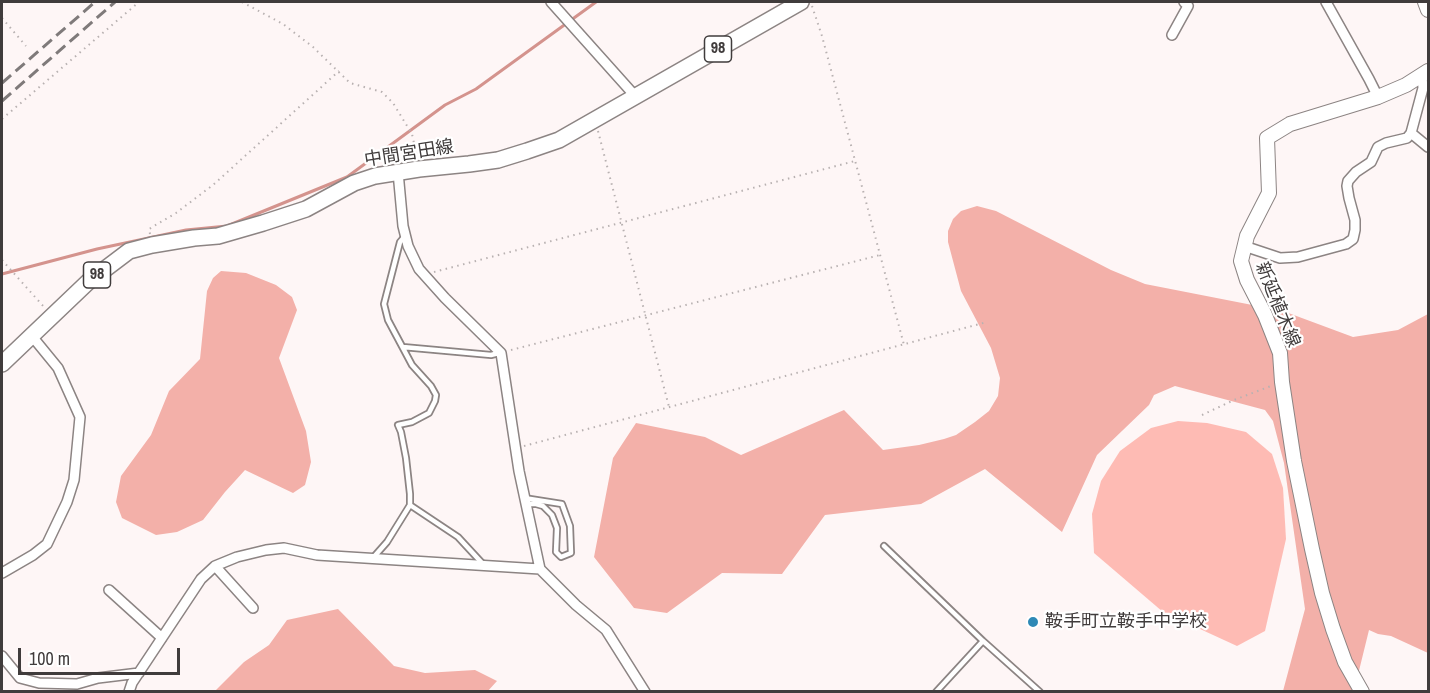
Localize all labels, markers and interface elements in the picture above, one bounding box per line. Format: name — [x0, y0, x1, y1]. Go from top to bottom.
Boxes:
road number: 98 — [704, 36, 732, 62]
street label: 中間宮田線 — [363, 136, 455, 172]
street label: 新延植木線 — [1250, 259, 1304, 351]
road number: 98 — [84, 262, 110, 288]
place label: 鞍手町立鞍手中学校 — [1045, 611, 1207, 633]
marker: 鞍手町立鞍手中学校 — [1026, 615, 1040, 629]
scale bar — [21, 636, 183, 674]
text: 100 m — [29, 646, 70, 671]

